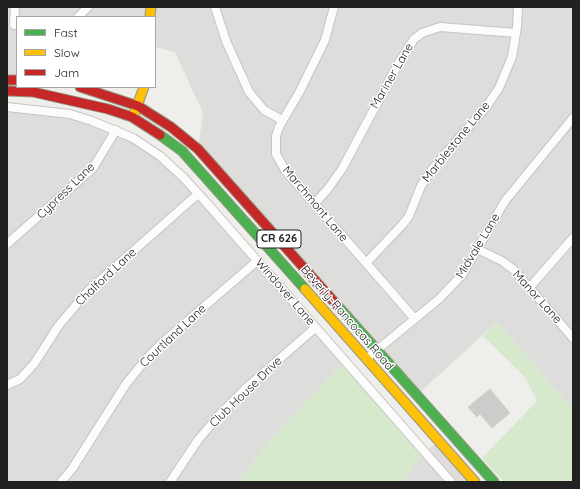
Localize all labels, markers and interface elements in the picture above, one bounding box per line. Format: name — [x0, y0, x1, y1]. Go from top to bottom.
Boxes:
legend — [16, 16, 156, 88]
text: Fast — [54, 25, 78, 40]
street label: Mariner Lane — [367, 41, 417, 111]
text: Slow — [54, 45, 80, 60]
text: Jam — [54, 65, 79, 80]
street label: Marblestone Lane — [419, 99, 493, 185]
street label: Cypress Lane — [34, 160, 98, 222]
street label: Marchmont Lane — [279, 163, 351, 245]
street label: Midvale Lane — [453, 211, 503, 281]
road number: CR 626 — [257, 230, 301, 248]
street label: Chalford Lane — [73, 245, 139, 309]
street label: Windover Lane — [252, 256, 318, 328]
street label: Beverly-Rancocas Road — [298, 263, 396, 373]
street label: Manor Lane — [509, 267, 565, 327]
street label: Courtland Lane — [137, 302, 209, 370]
street label: Club House Drive — [207, 354, 285, 430]

